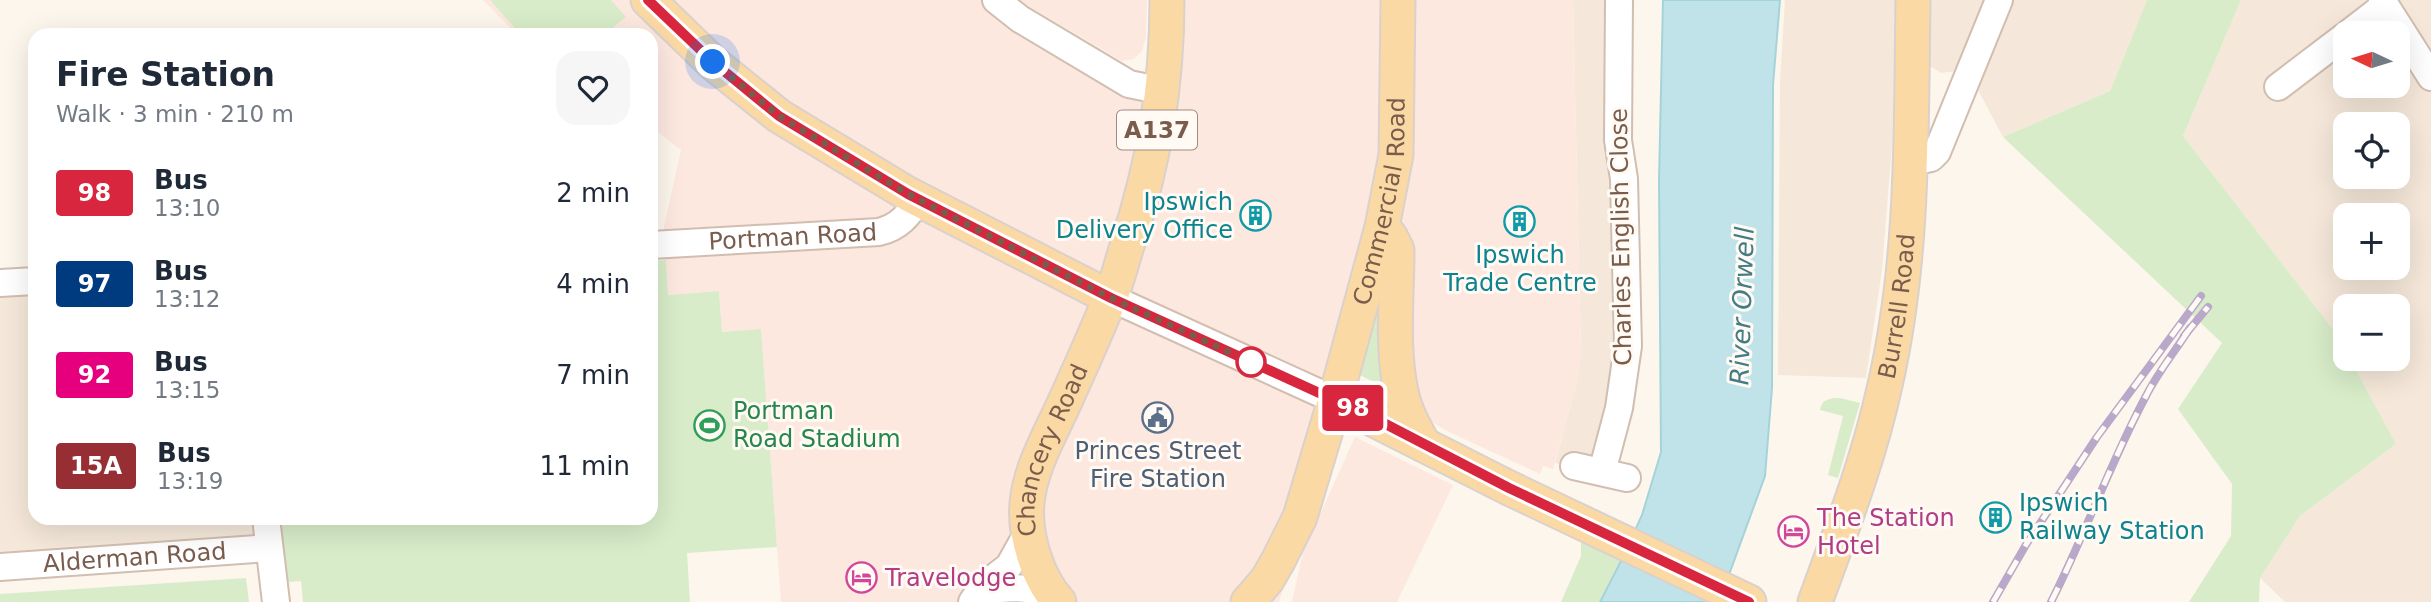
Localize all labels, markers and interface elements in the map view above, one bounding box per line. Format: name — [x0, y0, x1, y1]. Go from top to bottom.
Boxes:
north arrow — [2333, 21, 2410, 98]
map controls — [2333, 21, 2410, 371]
your location — [695, 44, 730, 79]
button: heart — [556, 51, 630, 125]
text: Fire Station — [56, 55, 275, 94]
street label: Commercial Road — [1347, 97, 1411, 308]
text: Walk · 3 min · 210 m — [56, 101, 294, 127]
street label: Charles English Close — [1605, 108, 1637, 366]
road number: A137 — [1117, 111, 1197, 150]
button: locate — [2333, 112, 2410, 189]
text: Bus — [154, 165, 208, 195]
text: 2 min — [556, 178, 630, 208]
text: 98 — [78, 179, 111, 207]
place label: Ipswich Delivery Office — [1056, 188, 1233, 244]
text: 13:10 — [154, 195, 220, 221]
building icon: Ipswich Delivery Office — [1239, 199, 1273, 233]
button: + — [2333, 203, 2410, 280]
building icon: Ipswich Trade Centre — [1503, 204, 1537, 238]
street label: Portman Road — [708, 218, 878, 256]
water label: River Orwell — [1724, 226, 1760, 386]
street label: Burrell Road — [1873, 233, 1921, 381]
place label: Ipswich Trade Centre — [1442, 241, 1597, 297]
text: Bus — [154, 256, 208, 286]
text: 4 min — [556, 269, 630, 299]
text: 97 — [78, 270, 111, 298]
text: 13:12 — [154, 286, 220, 312]
button: − — [2333, 294, 2410, 371]
text: Bus — [154, 347, 208, 377]
unlabelled marker — [1236, 347, 1266, 377]
text: 7 min — [556, 360, 630, 390]
street label: Chancery Road — [1013, 360, 1094, 538]
text: 92 — [78, 361, 111, 389]
text: 13:15 — [154, 377, 220, 403]
line badge: 98 — [1322, 385, 1384, 431]
text: 98 — [1336, 394, 1370, 422]
place label: Portman Road Stadium — [733, 397, 901, 453]
public building icon: Princes Street Fire Station — [1141, 400, 1175, 434]
sports icon: Portman Road Stadium — [693, 408, 727, 442]
place label: Princes Street Fire Station — [1075, 437, 1241, 493]
text: Bus — [157, 438, 211, 468]
text: 11 min — [540, 451, 630, 481]
text: 15A — [70, 452, 122, 480]
text: 13:19 — [157, 468, 223, 494]
place label: Ipswich Railway Station — [2019, 489, 2205, 545]
building icon: Ipswich Railway Station — [1979, 500, 2013, 534]
place label: The Station Hotel — [1816, 504, 1955, 560]
hotel icon: The Station Hotel — [1777, 515, 1811, 549]
street label: Alderman Road — [42, 537, 227, 578]
hotel icon: Travelodge — [845, 561, 879, 595]
place label: Travelodge — [884, 564, 1016, 592]

